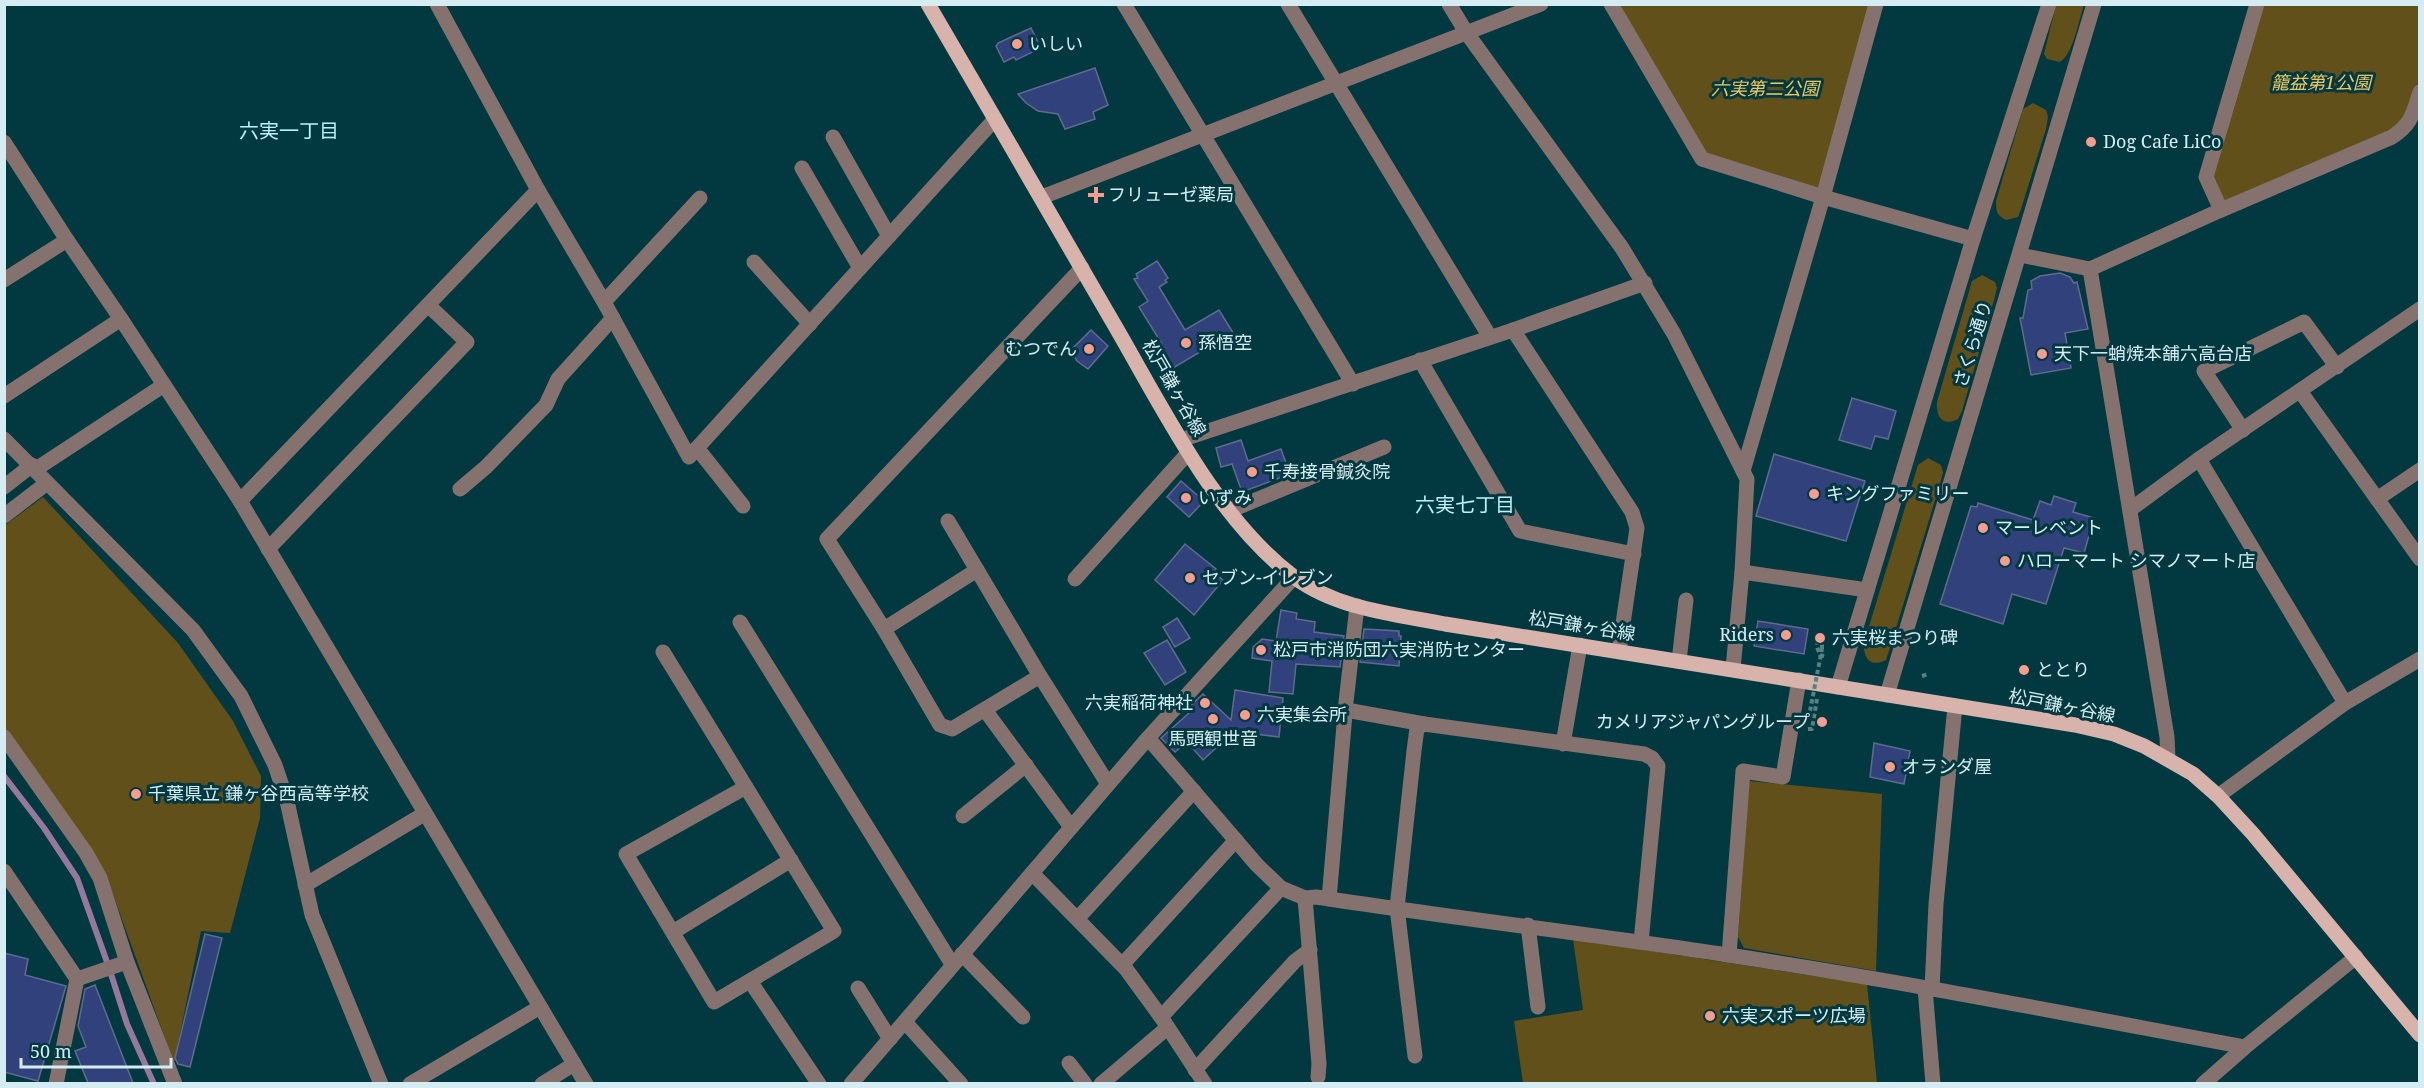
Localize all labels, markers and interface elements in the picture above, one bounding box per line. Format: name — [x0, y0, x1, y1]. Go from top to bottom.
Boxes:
place label: いしい — [1029, 31, 1083, 55]
marker: いしい — [1010, 37, 1024, 51]
park label: 籠益第1公園 — [2271, 70, 2374, 94]
park label: 六実第二公園 — [1711, 76, 1822, 100]
district label: 六実一丁目 — [239, 117, 339, 144]
place label: Dog Cafe LiCo — [2103, 129, 2221, 153]
marker: Dog Cafe LiCo — [2084, 135, 2098, 149]
place label: フリューゼ薬局 — [1108, 182, 1234, 206]
marker: フリューゼ薬局 — [1089, 188, 1103, 202]
street label: さくら通り — [1947, 297, 1997, 390]
place label: 孫悟空 — [1198, 330, 1252, 354]
street label: 松戸鎌ヶ谷線 — [1137, 335, 1212, 440]
place label: むつでん — [1005, 336, 1077, 360]
marker: 孫悟空 — [1179, 336, 1193, 350]
place label: 天下一蛸焼本舗六高台店 — [2054, 341, 2252, 365]
marker: むつでん — [1082, 342, 1096, 356]
marker: 天下一蛸焼本舗六高台店 — [2035, 347, 2049, 361]
place label: 千寿接骨鍼灸院 — [1264, 459, 1390, 483]
marker: 千寿接骨鍼灸院 — [1245, 465, 1259, 479]
place label: キングファミリー — [1826, 481, 1969, 505]
place label: いずみ — [1198, 485, 1252, 509]
marker: キングファミリー — [1807, 487, 1821, 501]
marker: いずみ — [1179, 491, 1193, 505]
district label: 六実七丁目 — [1415, 491, 1515, 518]
place label: マーレベント — [1995, 515, 2103, 539]
marker: マーレベント — [1976, 521, 1990, 535]
place label: ハローマート シマノマート店 — [2017, 548, 2255, 572]
marker: ハローマート シマノマート店 — [1998, 554, 2012, 568]
place label: セブン-イレブン — [1202, 565, 1334, 589]
marker: セブン-イレブン — [1183, 571, 1197, 585]
street label: 松戸鎌ヶ谷線 — [1527, 605, 1637, 645]
place label: Riders — [1719, 622, 1774, 646]
place label: 六実桜まつり碑 — [1832, 625, 1958, 649]
marker: Riders — [1779, 628, 1793, 642]
marker: 六実桜まつり碑 — [1813, 631, 1827, 645]
place label: 松戸市消防団六実消防センター — [1273, 637, 1525, 661]
marker: 松戸市消防団六実消防センター — [1254, 643, 1268, 657]
place label: ととり — [2036, 657, 2090, 681]
marker: ととり — [2017, 663, 2031, 677]
street label: 松戸鎌ヶ谷線 — [2007, 683, 2117, 727]
place label: 六実稲荷神社 — [1085, 690, 1193, 714]
marker: 六実稲荷神社 — [1198, 696, 1212, 710]
place label: 六実集会所 — [1257, 702, 1347, 726]
marker: 六実集会所 — [1238, 708, 1252, 722]
place label: カメリアジャパングループ — [1596, 709, 1810, 733]
marker: 馬頭観世音 — [1206, 712, 1220, 726]
marker: カメリアジャパングループ — [1815, 715, 1829, 729]
place label: 馬頭観世音 — [1168, 726, 1258, 750]
place label: オランダ屋 — [1902, 754, 1992, 778]
marker: オランダ屋 — [1883, 760, 1897, 774]
place label: 千葉県立 鎌ヶ谷西高等学校 — [148, 781, 369, 805]
marker: 千葉県立 鎌ヶ谷西高等学校 — [129, 787, 143, 801]
place label: 六実スポーツ広場 — [1722, 1003, 1866, 1027]
marker: 六実スポーツ広場 — [1703, 1009, 1717, 1023]
scale bar — [21, 1031, 171, 1069]
text: 50 m — [30, 1039, 72, 1063]

